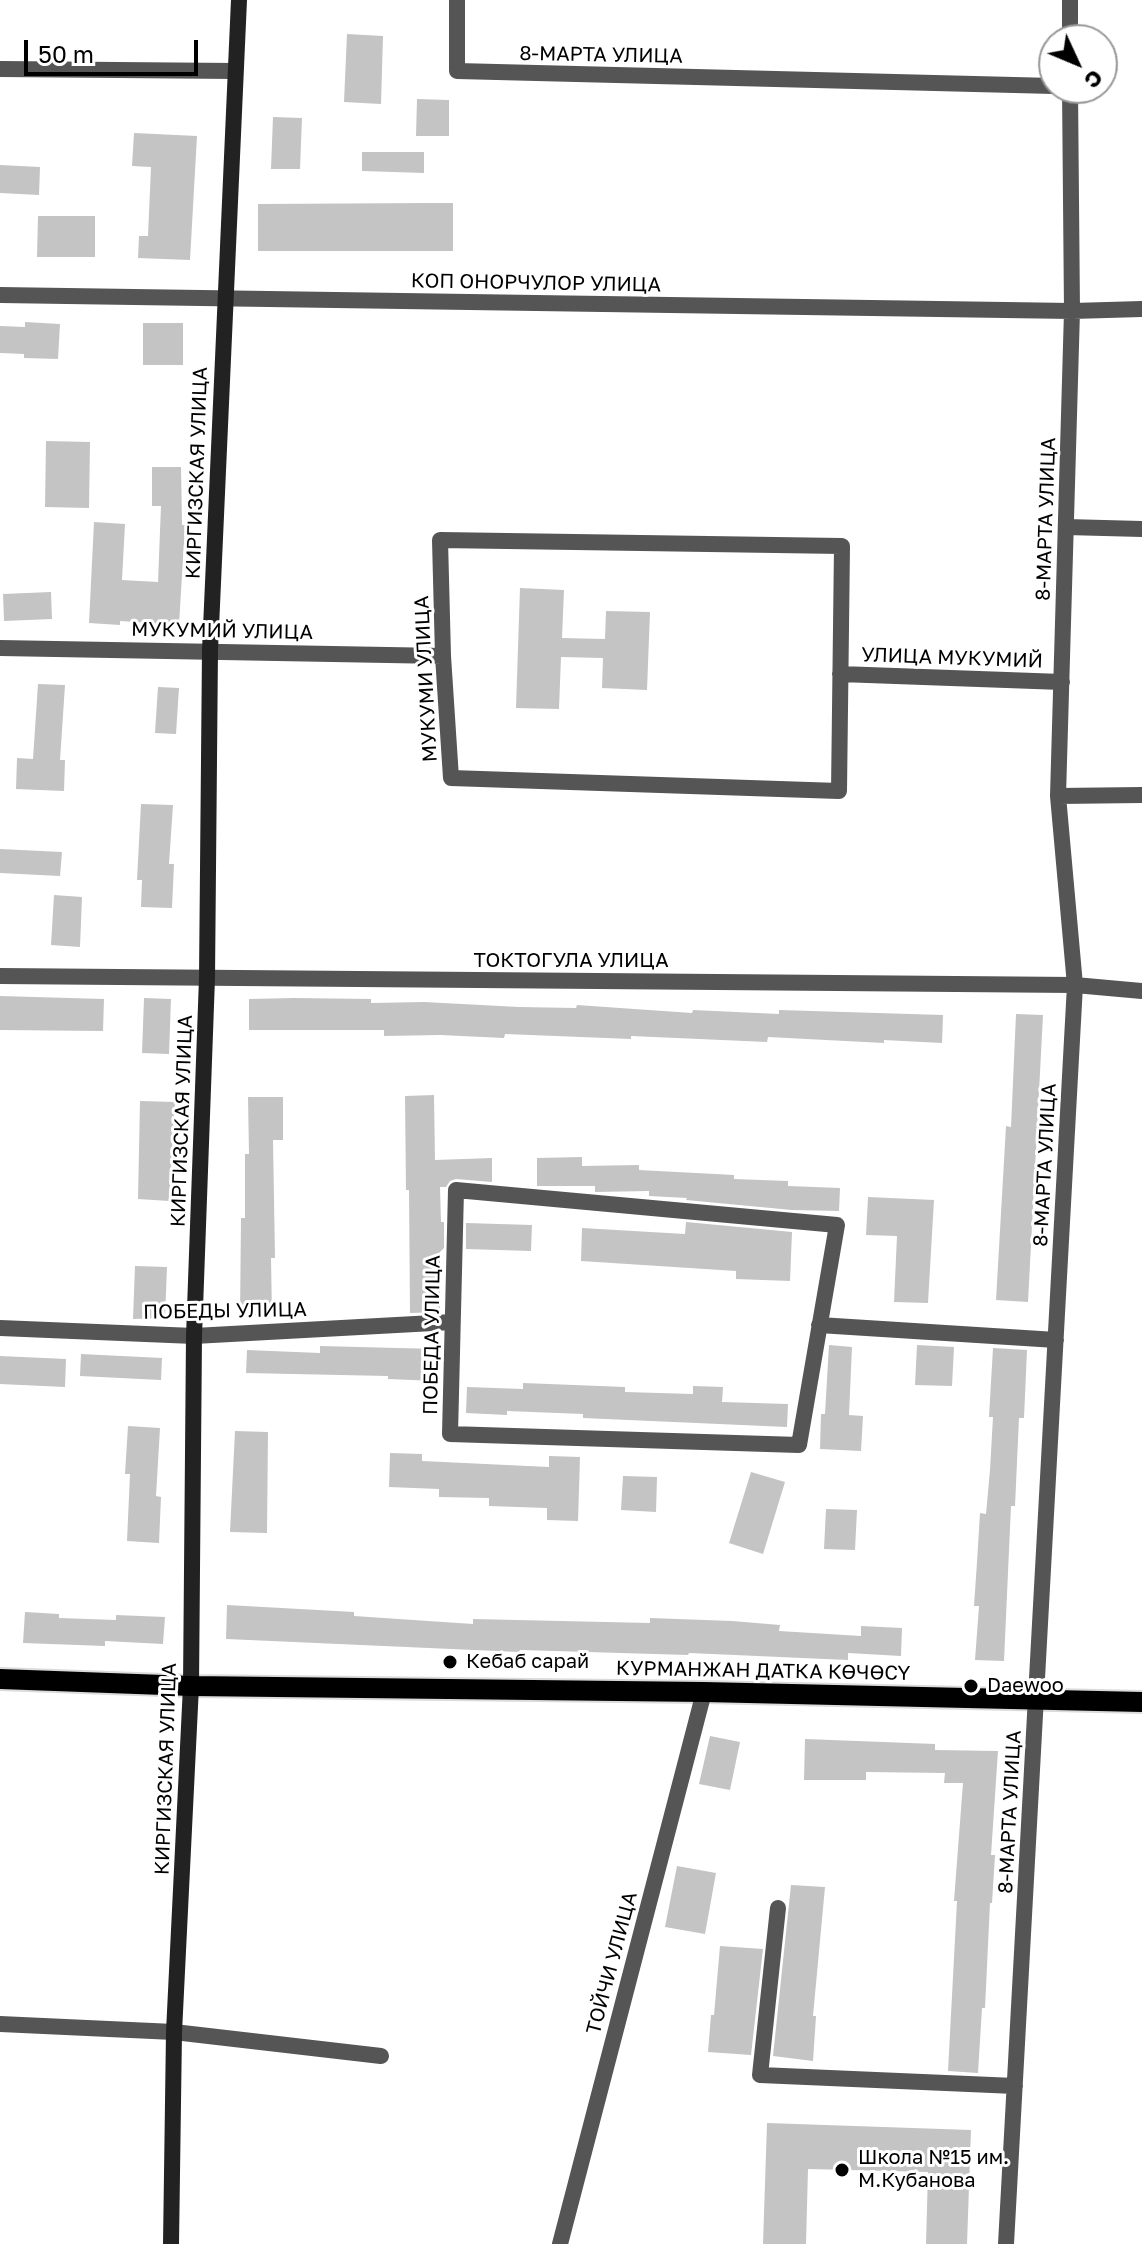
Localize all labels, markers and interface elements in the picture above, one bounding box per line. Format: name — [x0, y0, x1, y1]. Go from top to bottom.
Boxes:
scale bar — [28, 24, 202, 74]
north arrow — [1038, 24, 1118, 104]
text: 50 m — [38, 39, 94, 68]
street label: 8-МАРТА УЛИЦА — [519, 42, 683, 68]
text: С — [1079, 65, 1109, 95]
street label: КОП ОНОРЧУЛОР УЛИЦА — [411, 269, 661, 297]
street label: КИРГИЗСКАЯ УЛИЦА — [181, 366, 213, 580]
street label: 8-МАРТА УЛИЦА — [1031, 437, 1061, 601]
street label: МУКУМИ УЛИЦА — [410, 595, 442, 763]
street label: МУКУМИЙ УЛИЦА — [131, 617, 313, 645]
street label: УЛИЦА МУКУМИЙ — [861, 643, 1043, 673]
street label: ТОКТОГУЛА УЛИЦА — [473, 949, 669, 973]
street label: КИРГИЗСКАЯ УЛИЦА — [166, 1014, 198, 1228]
street label: 8-МАРТА УЛИЦА — [1029, 1083, 1061, 1247]
street label: ПОБЕДА УЛИЦА — [419, 1255, 445, 1415]
street label: ПОБЕДЫ УЛИЦА — [143, 1298, 307, 1324]
place label: Кебаб сарай — [466, 1650, 589, 1674]
marker: Кебаб сарай — [441, 1653, 459, 1671]
street label: КУРМАНЖАН ДАТКА КӨЧӨСҮ — [616, 1656, 910, 1686]
street label: КИРГИЗСКАЯ УЛИЦА — [150, 1662, 182, 1876]
place label: Daewoo — [987, 1674, 1064, 1698]
marker: Daewoo — [962, 1677, 980, 1695]
street label: 8-МАРТА УЛИЦА — [994, 1730, 1026, 1894]
street label: ТОЙЧИ УЛИЦА — [581, 1889, 643, 2037]
place label: Школа №15 им. М.Кубанова — [858, 2146, 1009, 2193]
marker: Школа №15 им. М.Кубанова — [833, 2161, 851, 2179]

